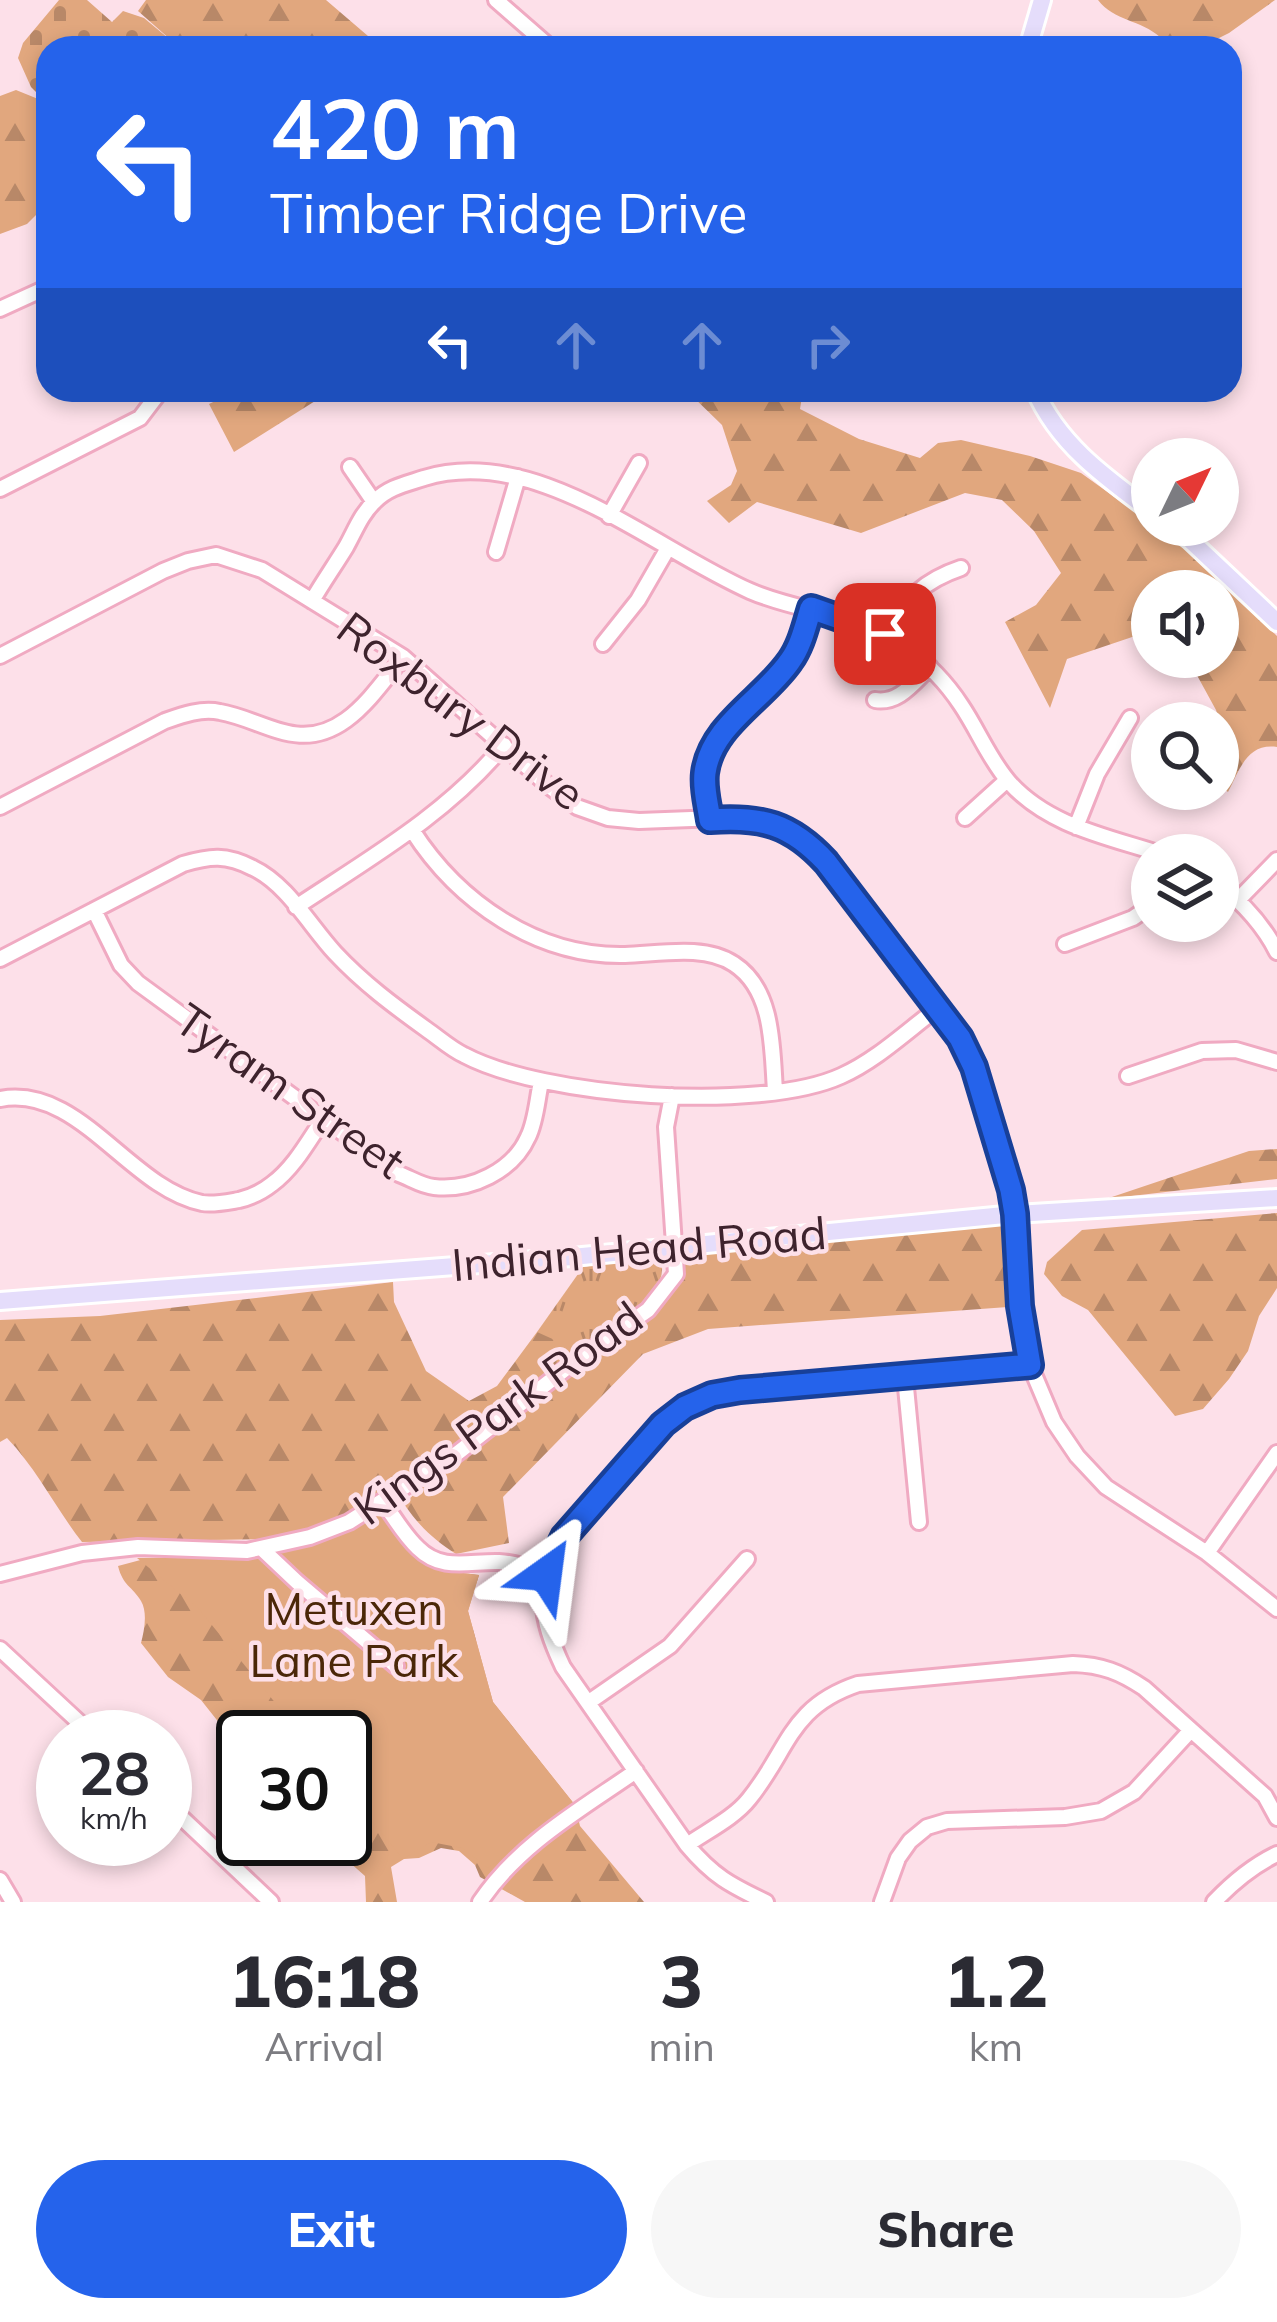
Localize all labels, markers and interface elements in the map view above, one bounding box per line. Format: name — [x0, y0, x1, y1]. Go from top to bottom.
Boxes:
text: 420 m — [270, 75, 520, 180]
icon: left — [72, 84, 228, 240]
text: Timber Ridge Drive — [270, 179, 747, 247]
icon: left — [417, 312, 483, 378]
icon: ahead — [543, 312, 609, 378]
icon: ahead — [669, 312, 735, 378]
icon: right — [795, 312, 861, 378]
north arrow — [1131, 438, 1239, 546]
map controls — [1131, 438, 1239, 942]
button: sound — [1131, 570, 1239, 678]
pin — [834, 583, 936, 685]
street label: Roxbury Drive — [327, 599, 596, 821]
icon: arrive — [852, 601, 918, 667]
button: search — [1131, 702, 1239, 810]
button: layers — [1131, 834, 1239, 942]
street label: Tyram Street — [165, 991, 416, 1190]
street label: Indian Head Road — [449, 1204, 829, 1292]
street label: Kings Park Road — [342, 1289, 653, 1536]
position arrow — [483, 1511, 609, 1637]
park label: Metuxen Lane Park — [250, 1580, 459, 1688]
speed limit sign: 30 — [216, 1710, 372, 1866]
text: 28 — [78, 1735, 150, 1810]
text: km/h — [80, 1799, 148, 1837]
text: 16:18 — [228, 1935, 420, 2025]
text: 3 — [660, 1935, 703, 2025]
text: 1.2 — [943, 1935, 1049, 2025]
text: Arrival — [265, 2022, 384, 2071]
text: min — [649, 2022, 715, 2071]
text: km — [969, 2022, 1023, 2071]
button: Exit — [36, 2160, 627, 2298]
button: Share — [651, 2160, 1241, 2298]

